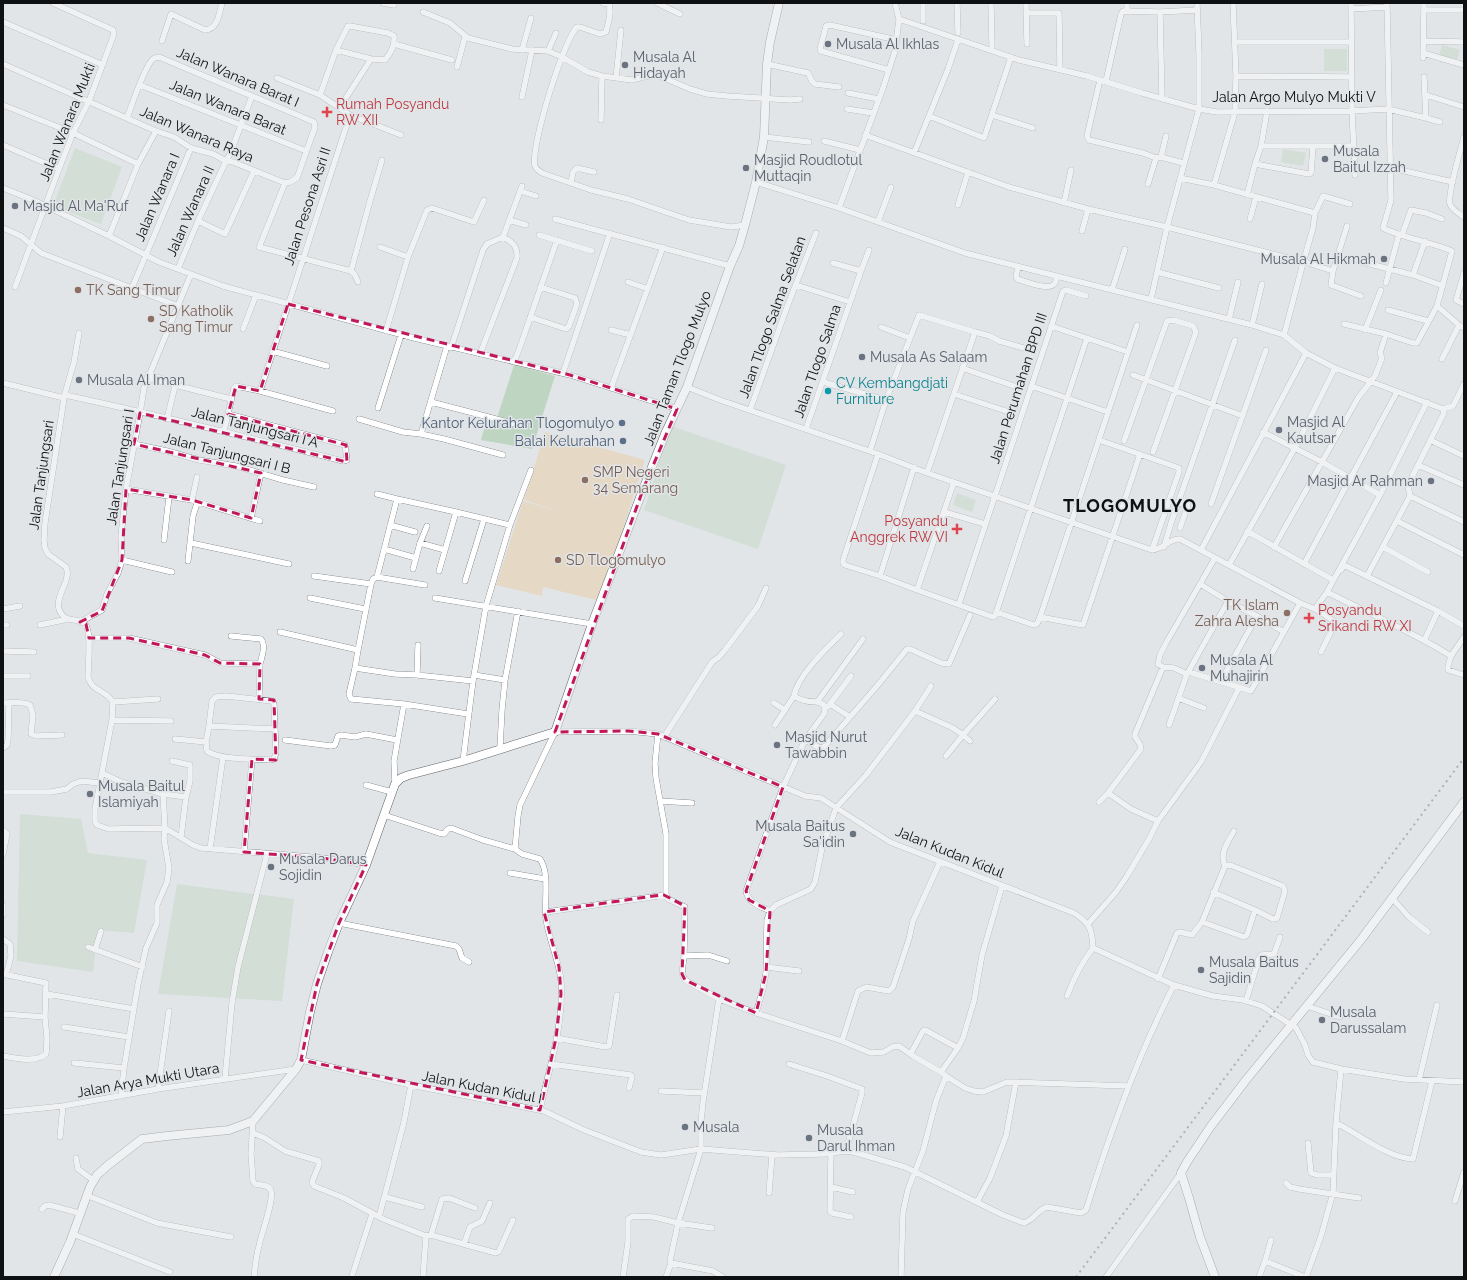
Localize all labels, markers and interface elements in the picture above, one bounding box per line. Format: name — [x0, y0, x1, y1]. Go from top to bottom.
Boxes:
place label: Musala Al Ikhlas — [836, 36, 939, 52]
marker: Musala Al Ikhlas — [823, 39, 833, 49]
street label: Jalan Wanara Barat I — [174, 43, 302, 111]
place label: Musala Al Hidayah — [633, 49, 696, 81]
marker: Musala Al Hidayah — [620, 60, 630, 70]
street label: Jalan Wanara Mukti — [36, 61, 98, 183]
street label: Jalan Wanara Barat — [167, 76, 289, 138]
street label: Jalan Argo Mulyo Mukti V — [1212, 89, 1376, 105]
place label: Rumah Posyandu RW XII — [336, 96, 449, 128]
street label: Jalan Wanara Raya — [138, 103, 256, 165]
marker: Rumah Posyandu RW XII — [321, 106, 333, 118]
place label: Musala Baitul Izzah — [1333, 143, 1406, 175]
street label: Jalan Pesona Asri II — [280, 145, 334, 267]
street label: Jalan Wanara I — [131, 151, 183, 243]
place label: Masjid Roudlotul Muttaqin — [754, 152, 862, 184]
marker: Musala Baitul Izzah — [1320, 154, 1330, 164]
street label: Jalan Wanara II — [163, 163, 217, 259]
marker: Masjid Roudlotul Muttaqin — [741, 163, 751, 173]
place label: Masjid Al Ma'Ruf — [23, 198, 130, 214]
marker: Masjid Al Ma'Ruf — [10, 201, 20, 211]
street label: Jalan Tlogo Salma Selatan — [735, 234, 809, 400]
place label: Musala Al Hikmah — [1261, 251, 1376, 267]
marker: Musala Al Hikmah — [1379, 254, 1389, 264]
place label: TK Sang Timur — [86, 282, 181, 298]
marker: TK Sang Timur — [73, 285, 83, 295]
street label: Jalan Taman Tlogo Mulyo — [640, 288, 714, 448]
street label: Jalan Tlogo Salma — [790, 302, 844, 420]
place label: SD Katholik Sang Timur — [159, 303, 234, 335]
street label: Jalan Perumahan BPD III — [986, 311, 1050, 465]
marker: SD Katholik Sang Timur — [146, 314, 156, 324]
place label: Musala As Salaam — [870, 349, 987, 365]
marker: Musala As Salaam — [857, 352, 867, 362]
place label: Musala Al Iman — [87, 372, 185, 388]
marker: Musala Al Iman — [74, 375, 84, 385]
place label: CV Kembangdjati Furniture — [836, 375, 948, 407]
marker: CV Kembangdjati Furniture — [823, 386, 833, 396]
street label: Jalan Tanjungsari I A — [190, 403, 321, 451]
street label: Jalan Tanjungsari I — [103, 408, 137, 526]
place label: Masjid Al Kautsar — [1287, 414, 1345, 446]
place label: Kantor Kelurahan Tlogomulyo — [422, 415, 614, 431]
marker: Kantor Kelurahan Tlogomulyo — [617, 418, 627, 428]
street label: Jalan Tanjungsari — [25, 419, 57, 531]
marker: Masjid Al Kautsar — [1274, 425, 1284, 435]
street label: Jalan Tanjungsari I B — [162, 429, 292, 477]
place label: Balai Kelurahan — [515, 433, 615, 449]
marker: Balai Kelurahan — [618, 436, 628, 446]
place label: SMP Negeri 34 Semarang — [593, 464, 678, 496]
place label: Masjid Ar Rahman — [1307, 473, 1423, 489]
marker: SMP Negeri 34 Semarang — [580, 475, 590, 485]
marker: Masjid Ar Rahman — [1426, 476, 1436, 486]
district label: TLOGOMULYO — [1063, 495, 1197, 516]
place label: Posyandu Anggrek RW VI — [850, 513, 948, 545]
marker: Posyandu Anggrek RW VI — [951, 523, 963, 535]
place label: SD Tlogomulyo — [566, 552, 666, 568]
marker: SD Tlogomulyo — [553, 555, 563, 565]
place label: TK Islam Zahra Alesha — [1195, 597, 1279, 629]
place label: Posyandu Srikandi RW XI — [1318, 602, 1412, 634]
marker: TK Islam Zahra Alesha — [1282, 608, 1292, 618]
marker: Posyandu Srikandi RW XI — [1303, 612, 1315, 624]
place label: Musala Al Muhajirin — [1210, 652, 1273, 684]
marker: Musala Al Muhajirin — [1197, 663, 1207, 673]
place label: Masjid Nurut Tawabbin — [785, 729, 867, 761]
marker: Masjid Nurut Tawabbin — [772, 740, 782, 750]
place label: Musala Baitul Islamiyah — [98, 778, 185, 810]
marker: Musala Baitul Islamiyah — [85, 789, 95, 799]
place label: Musala Baitus Sa'idin — [755, 818, 845, 850]
street label: Jalan Kudan Kidul — [893, 823, 1007, 881]
marker: Musala Baitus Sa'idin — [848, 829, 858, 839]
place label: Musala Darus Sojidin — [279, 851, 367, 883]
marker: Musala Darus Sojidin — [266, 862, 276, 872]
place label: Musala Baitus Sajidin — [1209, 954, 1299, 986]
marker: Musala Baitus Sajidin — [1196, 965, 1206, 975]
place label: Musala Darussalam — [1330, 1004, 1406, 1036]
marker: Musala Darussalam — [1317, 1015, 1327, 1025]
street label: Jalan Arya Mukti Utara — [75, 1060, 221, 1100]
street label: Jalan Kudan Kidul I — [421, 1068, 543, 1106]
place label: Musala — [693, 1119, 739, 1135]
marker: Musala — [680, 1122, 690, 1132]
place label: Musala Darul Ihman — [817, 1122, 895, 1154]
marker: Musala Darul Ihman — [804, 1133, 814, 1143]

